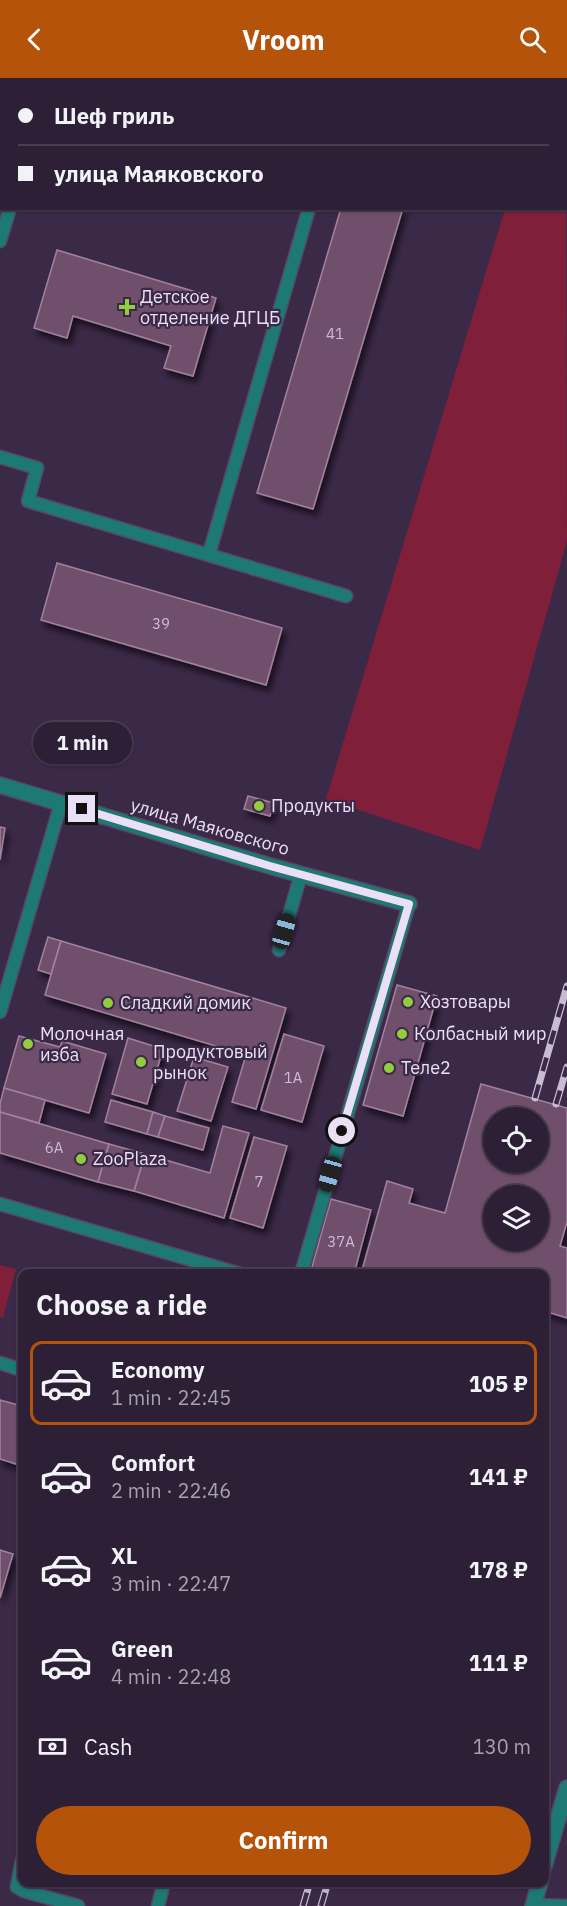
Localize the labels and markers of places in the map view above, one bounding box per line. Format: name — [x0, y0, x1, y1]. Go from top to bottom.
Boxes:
place label: Детское отделение ДГЦБ — [140, 285, 281, 329]
marker: Детское отделение ДГЦБ — [118, 298, 136, 316]
place label: Продукты — [271, 794, 355, 817]
marker: Продукты — [252, 799, 266, 813]
place label: Хозтовары — [420, 990, 511, 1013]
place label: Сладкий домик — [120, 991, 251, 1014]
marker: Хозтовары — [401, 995, 415, 1009]
marker: Сладкий домик — [101, 996, 115, 1010]
place label: Молочная изба — [40, 1022, 124, 1066]
place label: Колбасный мир — [414, 1022, 546, 1045]
marker: Колбасный мир — [395, 1027, 409, 1041]
marker: Молочная изба — [21, 1037, 35, 1051]
place label: Продуктовый рынок — [153, 1040, 268, 1084]
marker: Продуктовый рынок — [134, 1055, 148, 1069]
place label: Теле2 — [401, 1056, 451, 1079]
marker: Теле2 — [382, 1061, 396, 1075]
place label: ZooPlaza — [93, 1147, 167, 1170]
marker: ZooPlaza — [74, 1152, 88, 1166]

